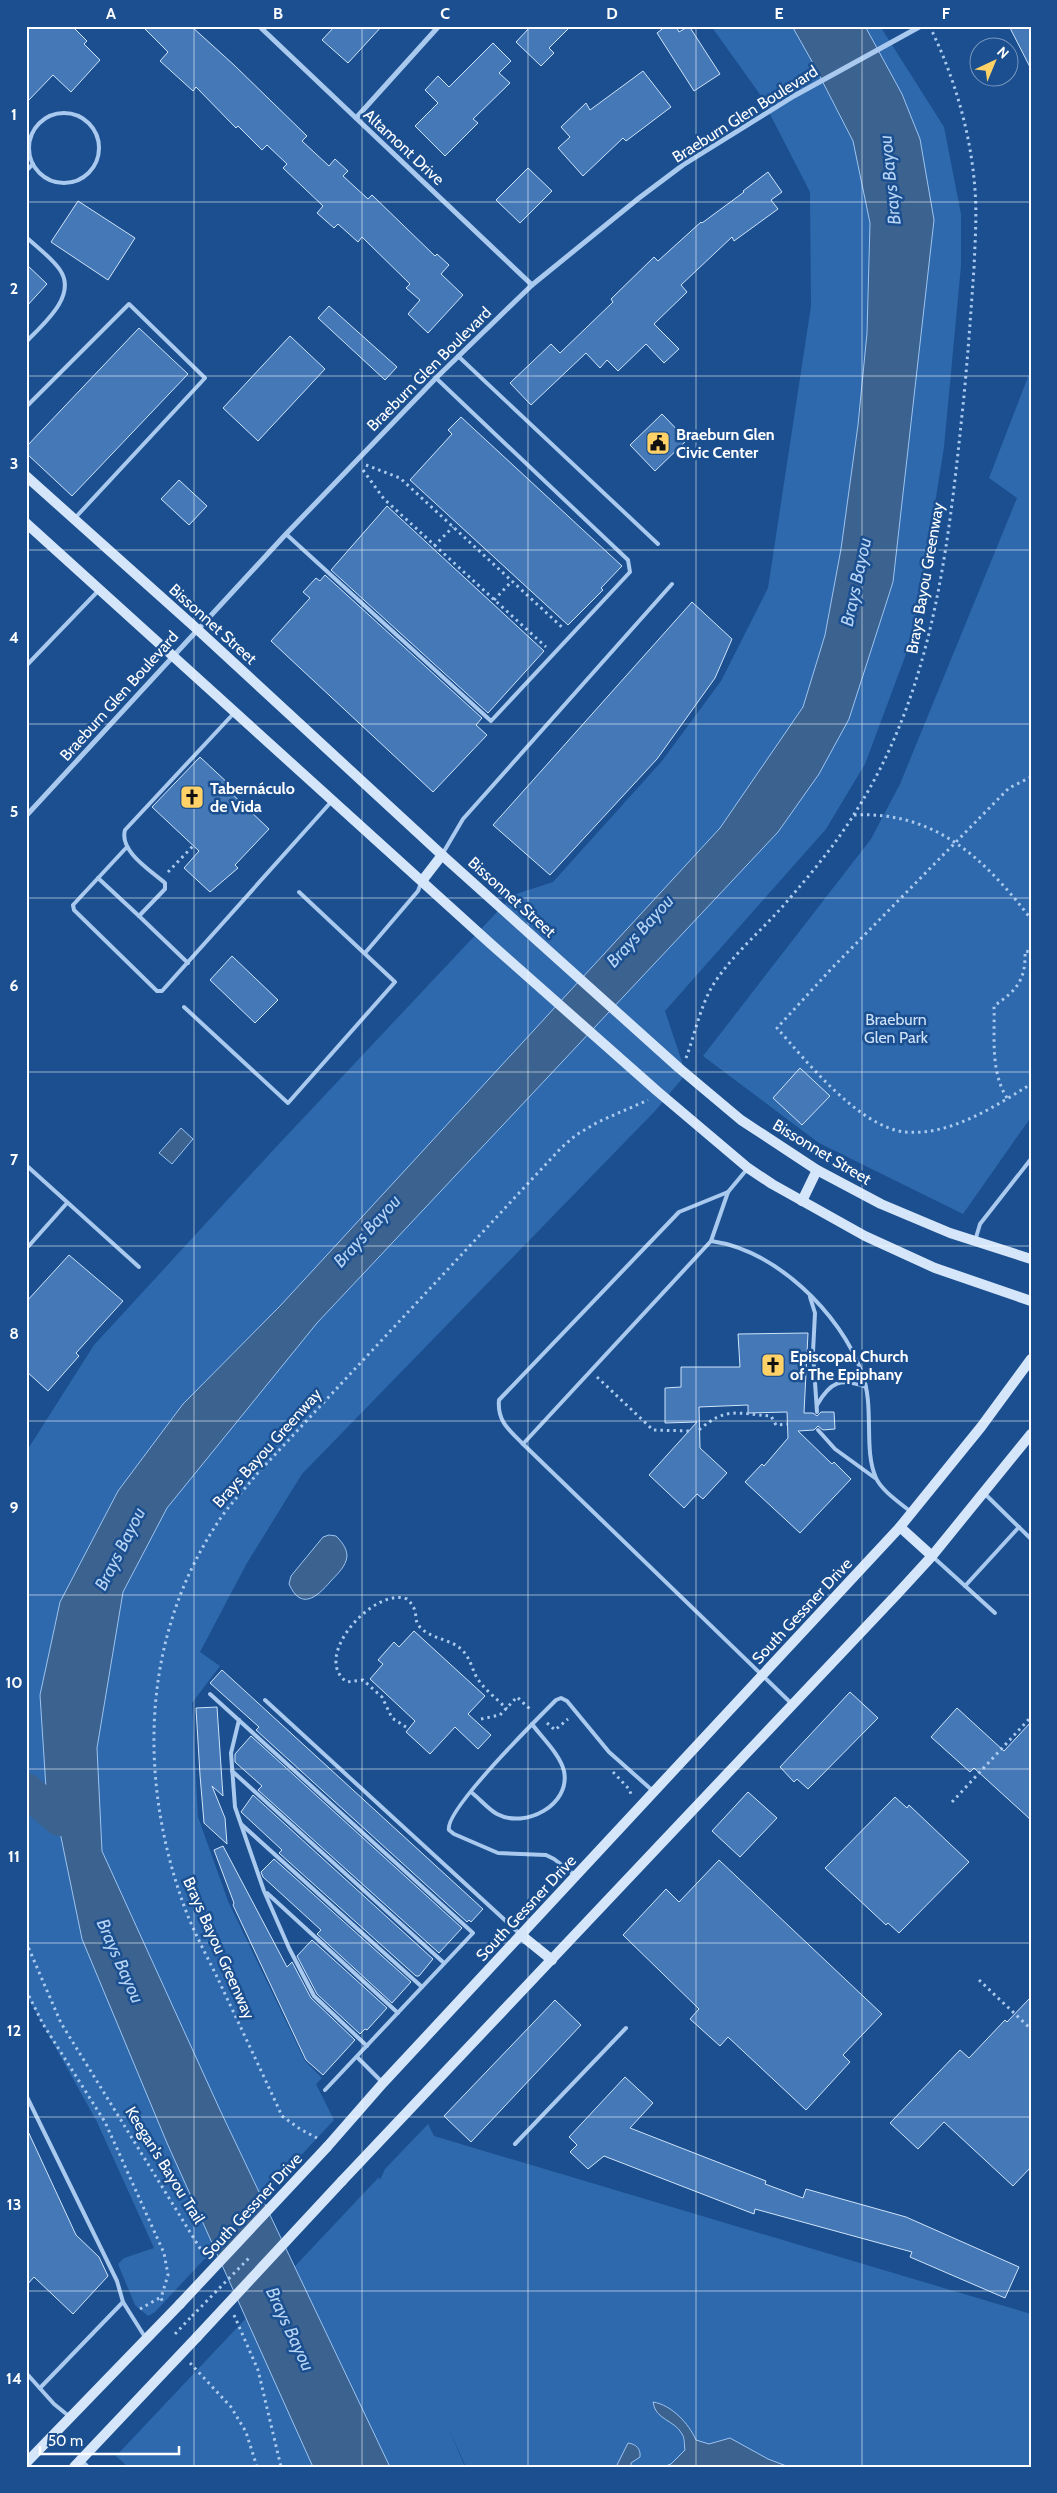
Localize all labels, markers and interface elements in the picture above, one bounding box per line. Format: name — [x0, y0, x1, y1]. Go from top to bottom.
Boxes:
text: A — [106, 4, 116, 23]
text: B — [273, 4, 283, 23]
text: C — [440, 4, 450, 23]
text: D — [606, 4, 618, 23]
text: E — [774, 4, 784, 23]
text: F — [942, 4, 951, 23]
north arrow — [970, 38, 1020, 88]
text: N — [993, 43, 1013, 63]
street label: Braeburn Glen Boulevard — [669, 61, 821, 167]
text: 1 — [11, 105, 17, 124]
street label: Altamont Drive — [360, 105, 448, 189]
water label: Brays Bayou — [874, 134, 906, 226]
text: 2 — [10, 279, 18, 298]
street label: Braeburn Glen Boulevard — [363, 303, 495, 435]
place label: Braeburn Glen Civic Center — [676, 425, 775, 462]
public building icon: Braeburn Glen Civic Center — [645, 430, 671, 456]
text: 3 — [10, 454, 18, 473]
street label: Brays Bayou Greenway — [902, 501, 948, 655]
water label: Brays Bayou — [836, 536, 876, 628]
street label: Bissonnet Street — [165, 580, 261, 669]
street label: Braeburn Glen Boulevard — [56, 627, 182, 765]
text: 4 — [9, 628, 19, 647]
place label: Tabernáculo de Vida — [210, 779, 295, 816]
church icon: Tabernáculo de Vida — [179, 784, 205, 810]
text: 5 — [10, 802, 18, 821]
street label: Bissonnet Street — [464, 853, 560, 942]
water label: Brays Bayou — [602, 890, 678, 972]
text: 6 — [10, 976, 19, 995]
park label: Braeburn Glen Park — [864, 1010, 929, 1047]
street label: Bissonnet Street — [769, 1115, 875, 1189]
text: 7 — [10, 1150, 19, 1169]
water label: Brays Bayou — [329, 1190, 405, 1272]
text: 8 — [9, 1324, 19, 1343]
place label: Episcopal Church of The Epiphany — [790, 1347, 909, 1384]
church icon: Episcopal Church of The Epiphany — [760, 1352, 786, 1378]
street label: Brays Bayou Greenway — [209, 1385, 325, 1511]
text: 9 — [10, 1498, 19, 1517]
water label: Brays Bayou — [90, 1504, 150, 1594]
street label: South Gessner Drive — [748, 1554, 856, 1668]
text: 10 — [5, 1673, 23, 1692]
text: 11 — [8, 1847, 20, 1866]
street label: South Gessner Drive — [472, 1851, 580, 1965]
street label: Brays Bayou Greenway — [179, 1874, 259, 2022]
water label: Brays Bayou — [92, 1915, 148, 2007]
text: 12 — [7, 2021, 21, 2040]
street label: Keegan's Bayou Trail — [121, 2103, 209, 2227]
street label: South Gessner Drive — [198, 2149, 306, 2263]
text: 13 — [7, 2195, 21, 2214]
water label: Brays Bayou — [261, 2284, 319, 2375]
text: 14 — [6, 2369, 22, 2388]
scale bar — [40, 2423, 179, 2455]
text: 50 m — [48, 2432, 83, 2450]

